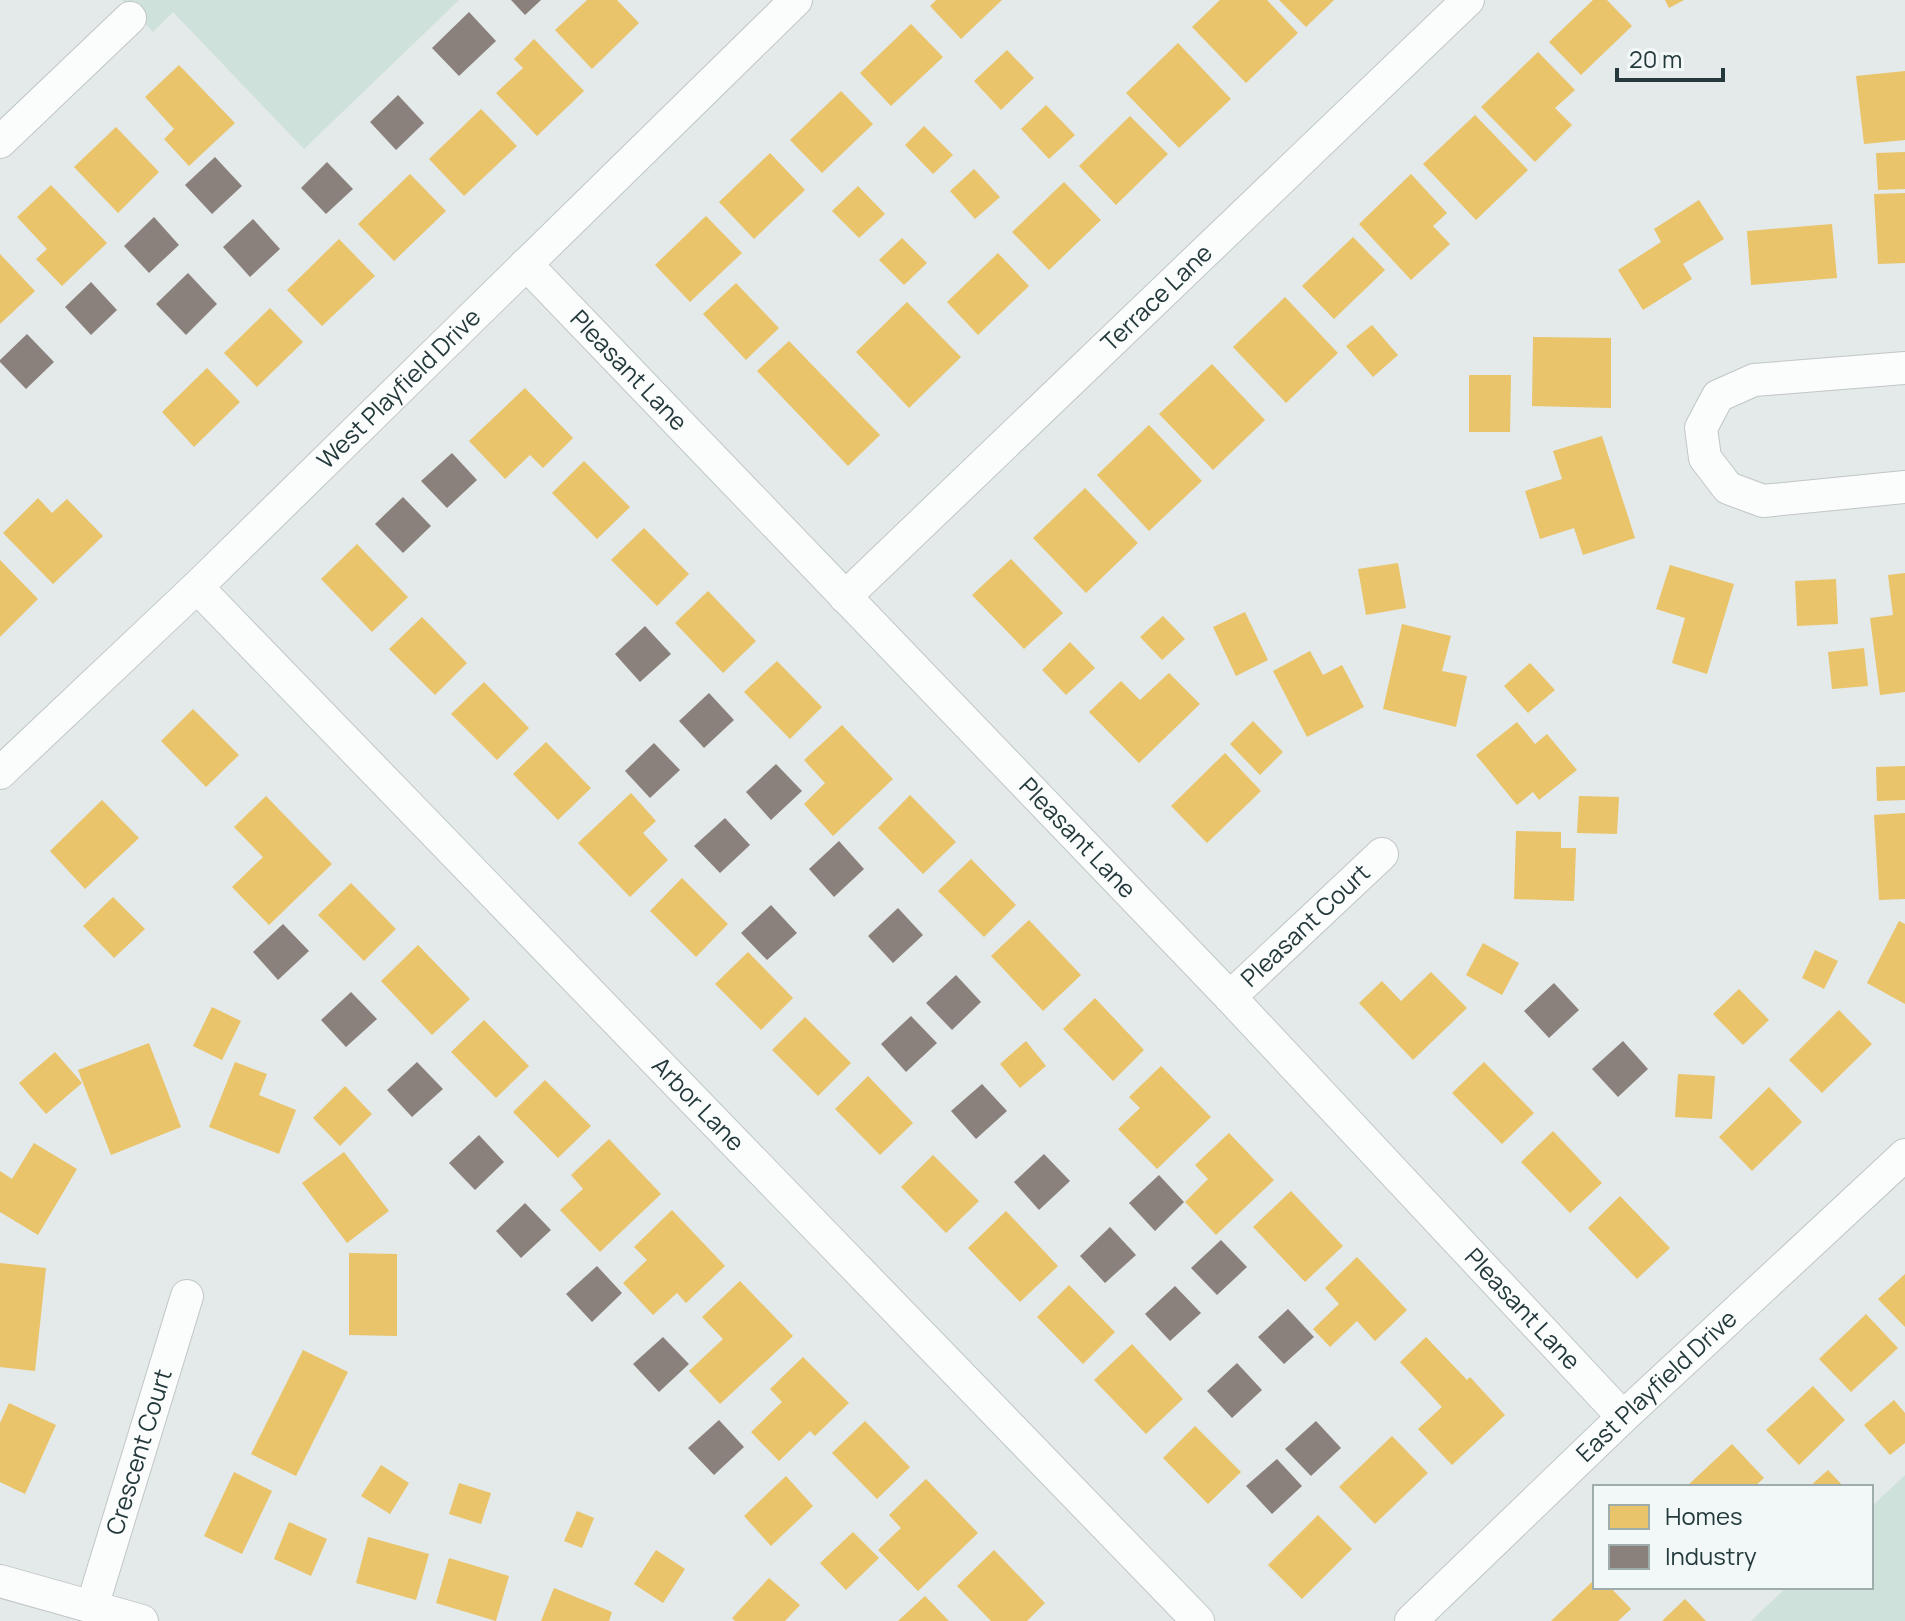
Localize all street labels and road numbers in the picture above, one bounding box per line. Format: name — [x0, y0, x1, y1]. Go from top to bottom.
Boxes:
street label: Terrace Lane — [1093, 236, 1219, 358]
street label: West Playfield Drive — [309, 300, 487, 475]
street label: Pleasant Lane — [564, 302, 695, 437]
street label: Pleasant Lane — [1013, 769, 1144, 905]
street label: Pleasant Court — [1233, 856, 1376, 993]
street label: Arbor Lane — [645, 1049, 752, 1158]
street label: Pleasant Lane — [1458, 1240, 1589, 1376]
street label: East Playfield Drive — [1568, 1302, 1743, 1468]
street label: Crescent Court — [97, 1365, 179, 1538]

